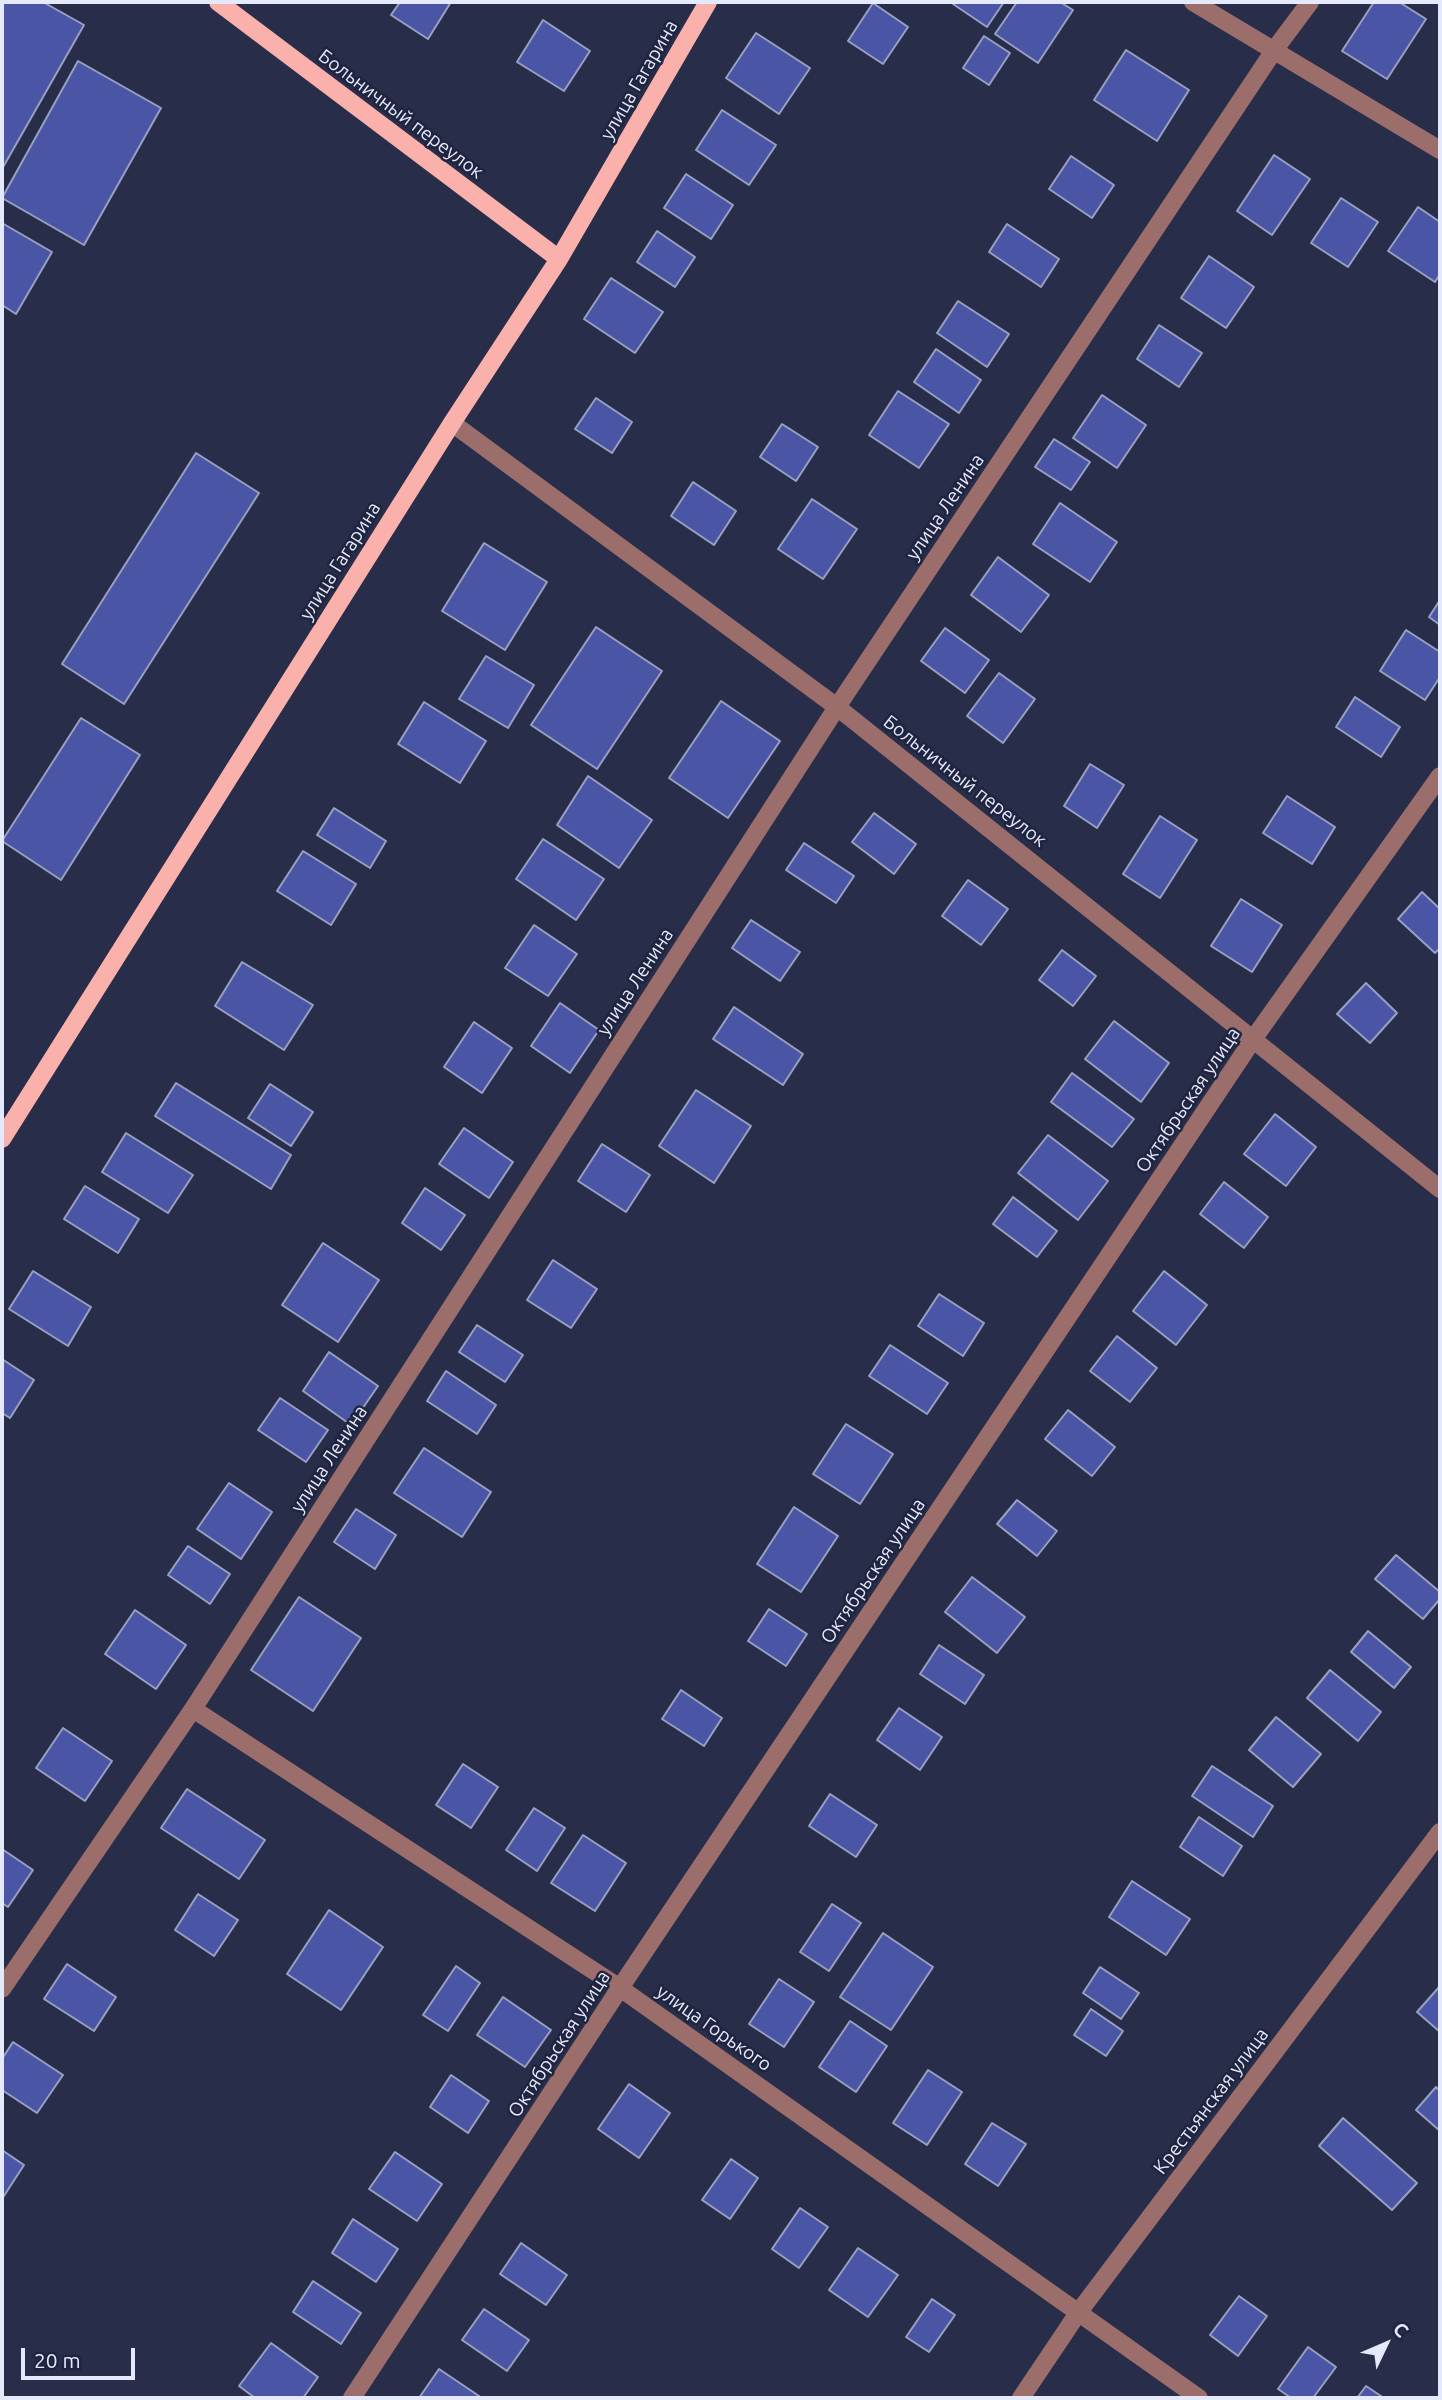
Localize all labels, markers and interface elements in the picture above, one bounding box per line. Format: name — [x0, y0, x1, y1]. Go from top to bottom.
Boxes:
street label: улица Гагарина — [595, 16, 683, 144]
street label: Больничный переулок — [314, 44, 488, 184]
street label: улица Ленина — [901, 450, 989, 564]
street label: улица Гагарина — [295, 498, 385, 624]
street label: Больничный переулок — [879, 710, 1051, 852]
street label: улица Ленина — [592, 924, 678, 1040]
street label: Октябрьская улица — [1131, 1023, 1245, 1177]
street label: улица Ленина — [286, 1401, 372, 1517]
street label: Октябрьская улица — [816, 1494, 930, 1648]
street label: Октябрьская улица — [503, 1966, 615, 2122]
street label: улица Горького — [652, 1980, 776, 2076]
street label: Крестьянская улица — [1149, 2024, 1273, 2178]
north arrow — [1351, 2309, 1421, 2379]
text: С — [1389, 2317, 1413, 2341]
scale bar — [24, 2334, 138, 2378]
text: 20 m — [34, 2348, 81, 2372]

